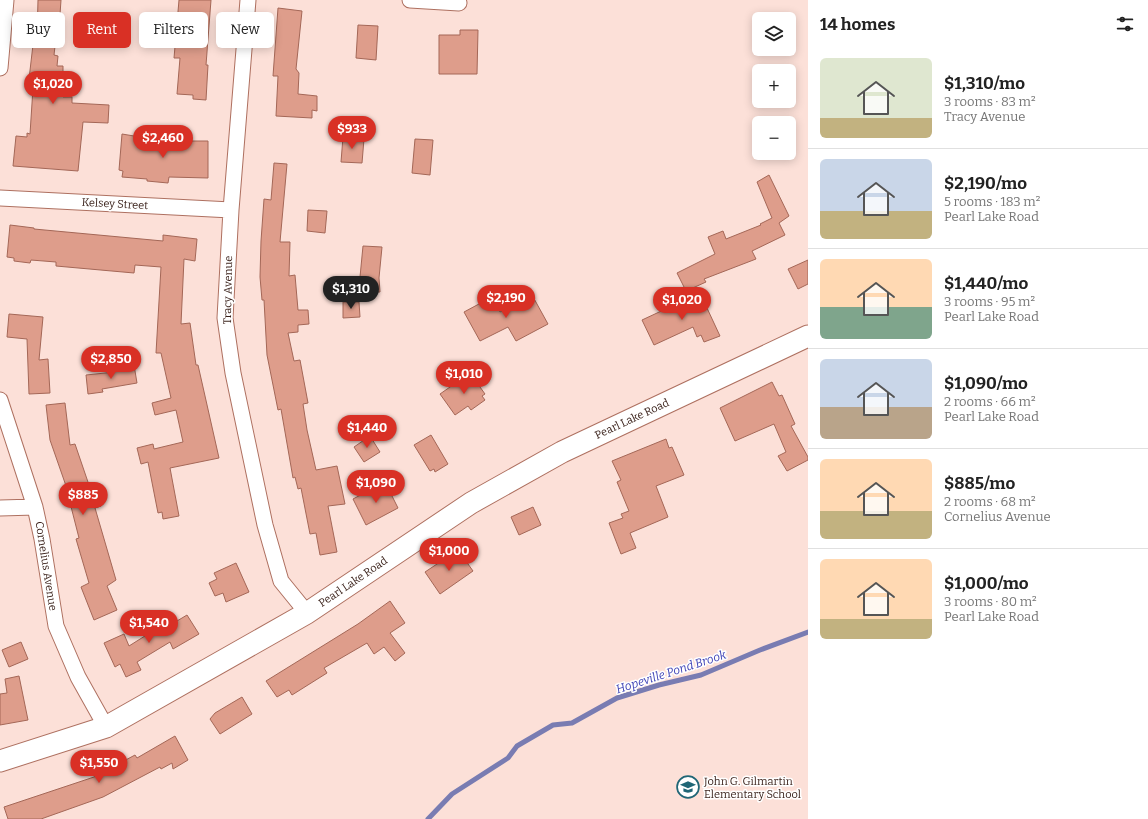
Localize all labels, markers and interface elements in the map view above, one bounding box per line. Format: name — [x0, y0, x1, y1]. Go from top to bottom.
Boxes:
chip: Buy — [12, 12, 65, 48]
chip: Rent — [73, 12, 131, 48]
chip: Filters — [139, 12, 208, 48]
chip: New — [216, 12, 274, 48]
map controls — [752, 12, 796, 160]
button: layers — [752, 12, 796, 56]
icon: filters — [1114, 13, 1136, 35]
text: 14 homes — [820, 14, 895, 35]
button: + — [752, 64, 796, 108]
pin: $1,020 — [20, 71, 86, 105]
text: $1,310/mo — [944, 73, 1025, 94]
icon: home — [852, 74, 900, 122]
text: $1,020 — [33, 76, 73, 91]
text: 3 rooms · 83 m² — [944, 94, 1036, 109]
text: Tracy Avenue — [944, 109, 1025, 124]
pin: $933 — [328, 116, 376, 150]
button: − — [752, 116, 796, 160]
text: $933 — [337, 121, 367, 136]
pin: $2,460 — [130, 125, 196, 159]
text: $2,460 — [142, 130, 184, 145]
text: $2,190/mo — [944, 173, 1027, 194]
icon: home — [852, 175, 900, 223]
text: 5 rooms · 183 m² — [944, 194, 1040, 209]
street label: Kelsey Street — [81, 196, 149, 212]
text: Pearl Lake Road — [944, 209, 1039, 224]
street label: Tracy Avenue — [221, 255, 235, 325]
text: $1,440/mo — [944, 273, 1028, 294]
icon: home — [852, 275, 900, 323]
pin: $1,310 — [318, 276, 384, 310]
text: $1,310 — [332, 281, 370, 296]
pin: $2,190 — [473, 285, 539, 319]
pin: $1,020 — [649, 287, 715, 321]
text: $2,190 — [486, 290, 526, 305]
text: $1,020 — [662, 292, 702, 307]
text: 3 rooms · 95 m² — [944, 294, 1035, 309]
text: Pearl Lake Road — [944, 309, 1039, 324]
pin: $2,850 — [78, 346, 144, 380]
text: $2,850 — [90, 351, 132, 366]
pin: $1,010 — [431, 361, 497, 395]
text: $1,010 — [445, 366, 483, 381]
text: $1,090/mo — [944, 373, 1028, 394]
icon: home — [852, 375, 900, 423]
text: 2 rooms · 66 m² — [944, 394, 1036, 409]
street label: Pearl Lake Road — [593, 396, 672, 442]
text: Pearl Lake Road — [944, 409, 1039, 424]
pin: $1,440 — [334, 415, 400, 449]
text: $1,440 — [347, 420, 387, 435]
pin: $1,090 — [343, 470, 409, 504]
text: $885/mo — [944, 473, 1015, 494]
text: $1,090 — [356, 475, 396, 490]
icon: home — [852, 475, 900, 523]
pin: $885 — [59, 482, 107, 516]
text: $885 — [68, 487, 98, 502]
text: 2 rooms · 68 m² — [944, 494, 1036, 509]
text: Cornelius Avenue — [944, 509, 1051, 524]
street label: Cornelius Avenue — [33, 520, 59, 612]
pin: $1,000 — [416, 538, 482, 572]
text: $1,000 — [429, 543, 469, 558]
street label: Pearl Lake Road — [316, 554, 390, 610]
text: $1,000/mo — [944, 573, 1029, 594]
icon: home — [852, 575, 900, 623]
text: 3 rooms · 80 m² — [944, 594, 1037, 609]
text: Pearl Lake Road — [944, 609, 1039, 624]
pin: $1,540 — [116, 610, 182, 644]
text: $1,540 — [129, 615, 169, 630]
water label: Hopeville Pond Brook — [614, 647, 728, 696]
pin: $1,550 — [66, 750, 132, 784]
text: $1,550 — [79, 755, 119, 770]
school or university icon: John G. Gilmartin Elementary School — [675, 774, 701, 800]
place label: John G. Gilmartin Elementary School — [703, 775, 801, 801]

